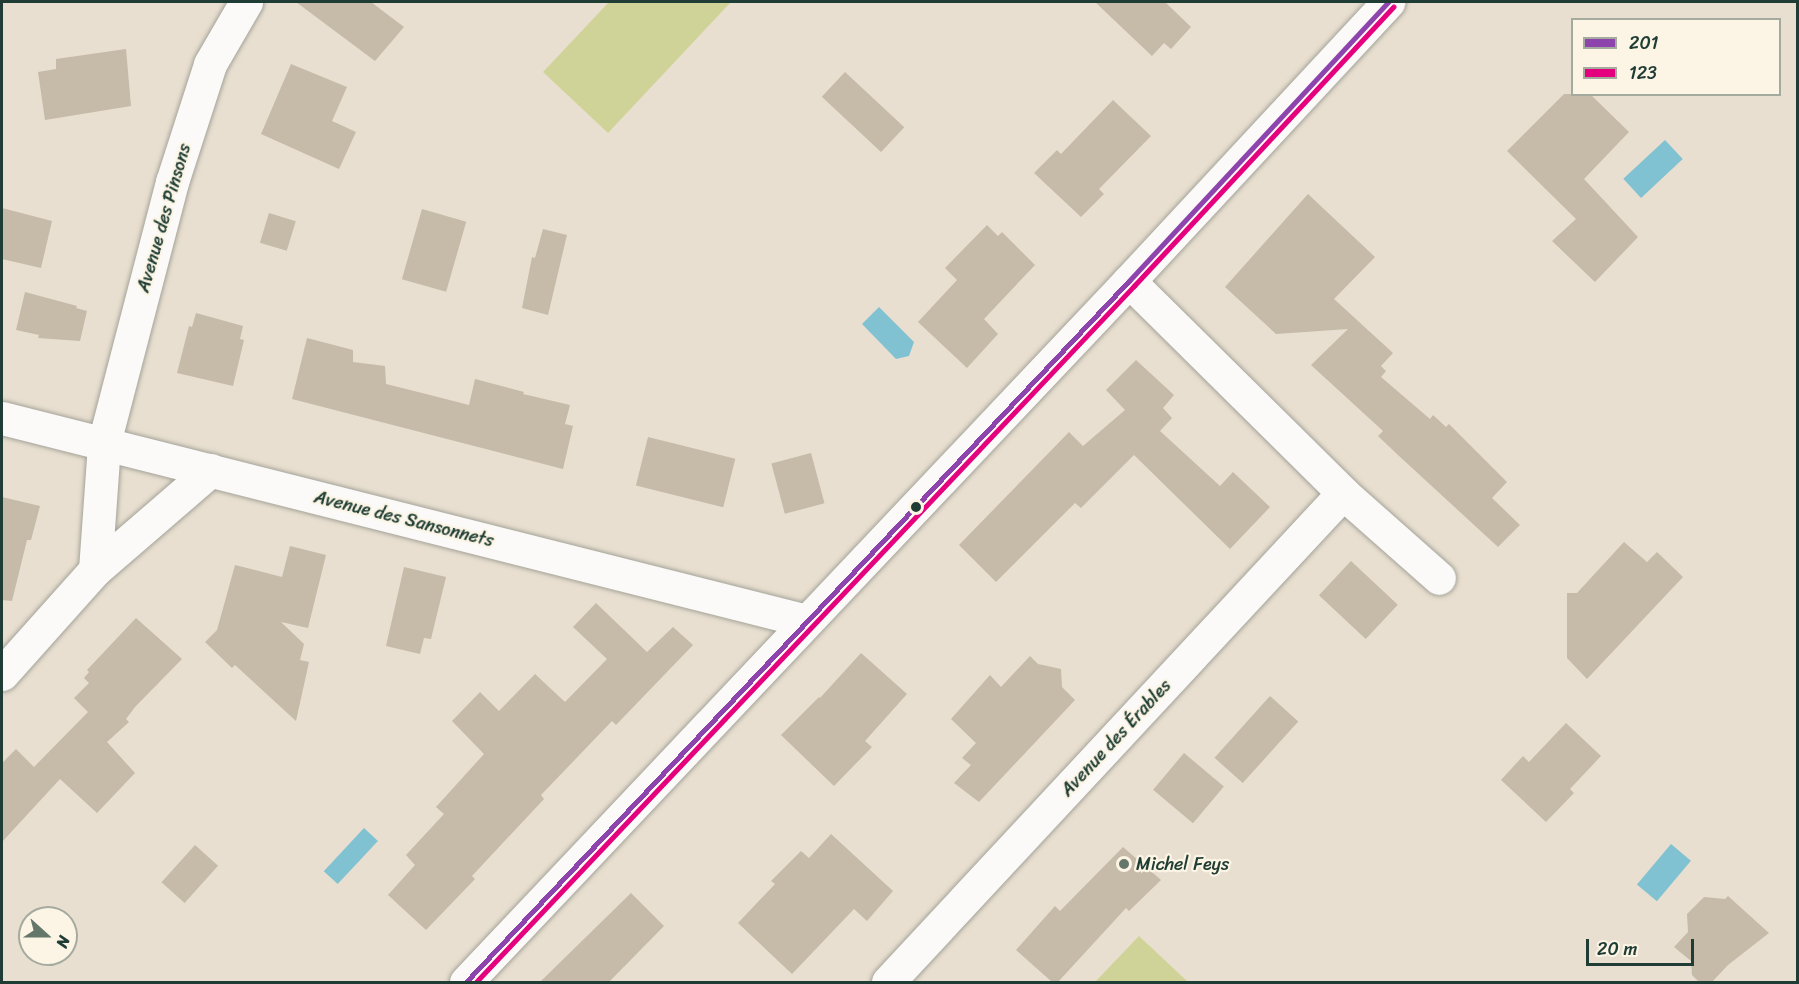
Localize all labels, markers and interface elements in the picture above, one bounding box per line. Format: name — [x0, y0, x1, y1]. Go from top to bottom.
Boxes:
legend — [1571, 18, 1781, 96]
text: 201 — [1629, 27, 1658, 59]
text: 123 — [1629, 57, 1657, 89]
street label: Avenue des Pinsons — [132, 141, 196, 295]
street label: Avenue des Sansonnets — [312, 486, 496, 552]
unlabelled marker — [910, 501, 922, 513]
street label: Avenue des Érables — [1056, 675, 1176, 801]
place label: Michel Feys — [1136, 853, 1230, 875]
marker: Michel Feys — [1117, 857, 1131, 871]
north arrow — [18, 906, 78, 966]
scale bar — [1589, 927, 1697, 965]
text: N — [48, 932, 79, 952]
text: 20 m — [1597, 933, 1637, 965]

